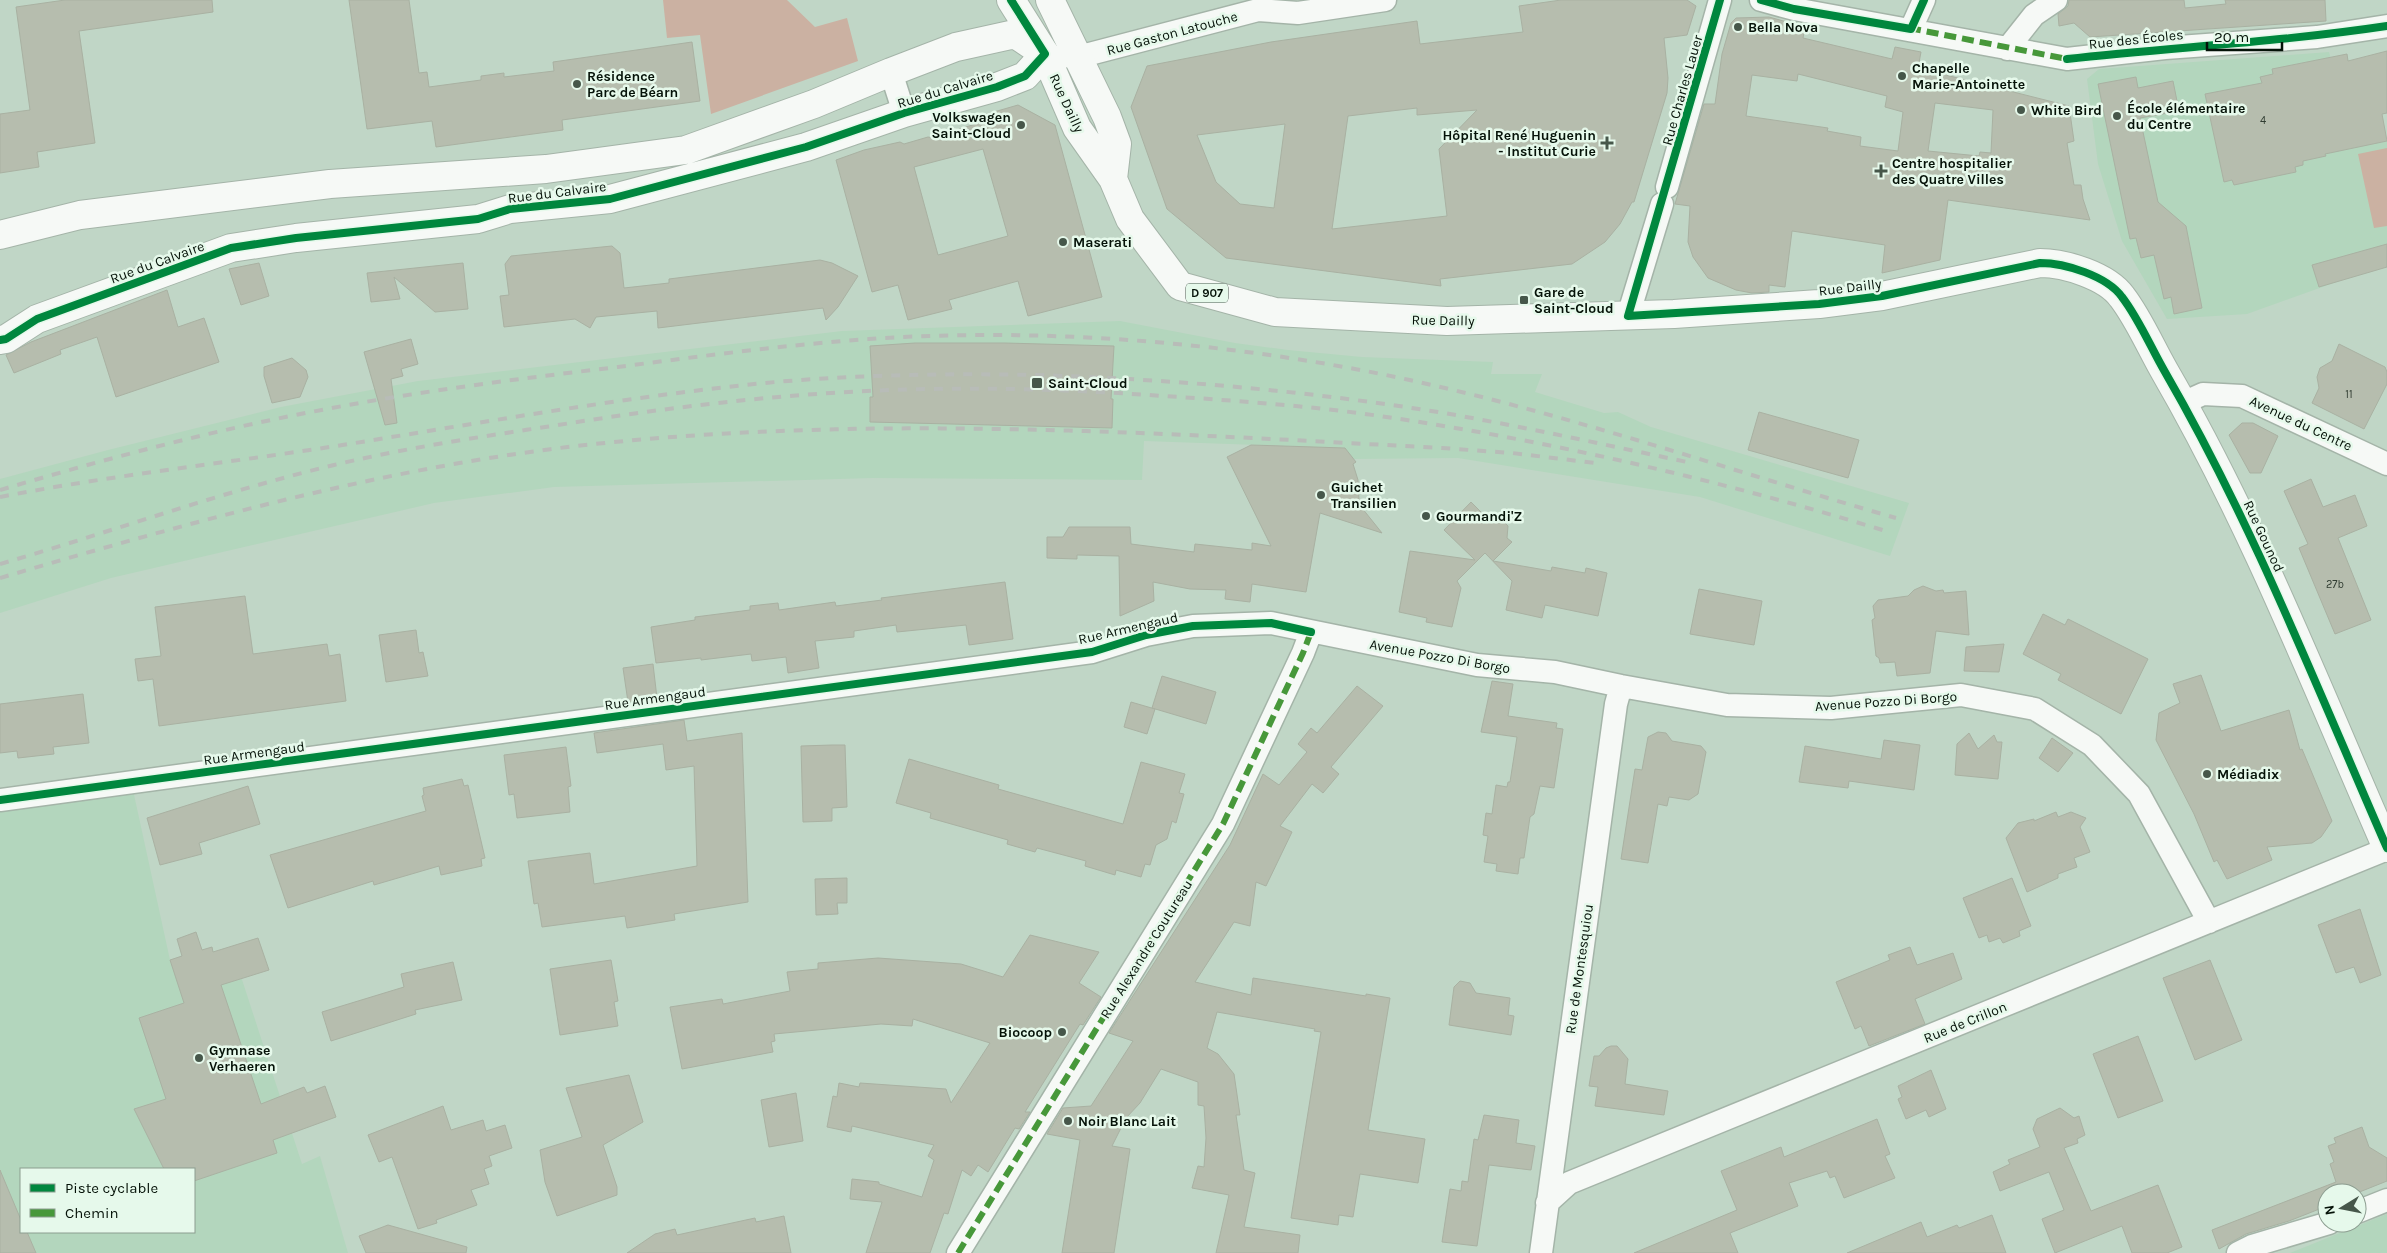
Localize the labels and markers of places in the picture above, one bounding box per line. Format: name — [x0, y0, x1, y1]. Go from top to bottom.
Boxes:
place label: Bella Nova — [1748, 19, 1818, 36]
marker: Bella Nova — [1732, 21, 1744, 33]
place label: Chapelle Marie-Antoinette — [1912, 60, 2025, 93]
place label: Résidence Parc de Béarn — [587, 68, 678, 101]
marker: Chapelle Marie-Antoinette — [1896, 70, 1908, 82]
marker: Résidence Parc de Béarn — [571, 78, 583, 90]
place label: École élémentaire du Centre — [2127, 99, 2246, 133]
place label: White Bird — [2031, 102, 2102, 119]
marker: White Bird — [2015, 104, 2027, 116]
place label: Volkswagen Saint-Cloud — [931, 109, 1011, 142]
marker: École élémentaire du Centre — [2111, 110, 2123, 122]
marker: Volkswagen Saint-Cloud — [1015, 119, 1027, 131]
place label: Hôpital René Huguenin - Institut Curie — [1442, 127, 1596, 160]
marker: Hôpital René Huguenin - Institut Curie — [1600, 136, 1614, 150]
place label: Centre hospitalier des Quatre Villes — [1892, 155, 2012, 188]
marker: Centre hospitalier des Quatre Villes — [1874, 164, 1888, 178]
place label: Maserati — [1073, 234, 1132, 251]
marker: Maserati — [1057, 236, 1069, 248]
place label: Gare de Saint-Cloud — [1534, 284, 1614, 317]
marker: Gare de Saint-Cloud — [1518, 294, 1530, 306]
place label: Saint-Cloud — [1048, 375, 1128, 392]
marker: Saint-Cloud — [1030, 376, 1044, 390]
place label: Guichet Transilien — [1331, 479, 1397, 512]
marker: Guichet Transilien — [1315, 489, 1327, 501]
place label: Gourmandi'Z — [1436, 508, 1522, 525]
marker: Gourmandi'Z — [1420, 510, 1432, 522]
place label: Médiadix — [2217, 766, 2279, 783]
marker: Médiadix — [2201, 768, 2213, 780]
place label: Biocoop — [999, 1024, 1052, 1041]
marker: Biocoop — [1056, 1026, 1068, 1038]
place label: Gymnase Verhaeren — [209, 1042, 276, 1075]
marker: Gymnase Verhaeren — [193, 1052, 205, 1064]
place label: Noir Blanc Lait — [1078, 1113, 1176, 1130]
marker: Noir Blanc Lait — [1062, 1115, 1074, 1127]

